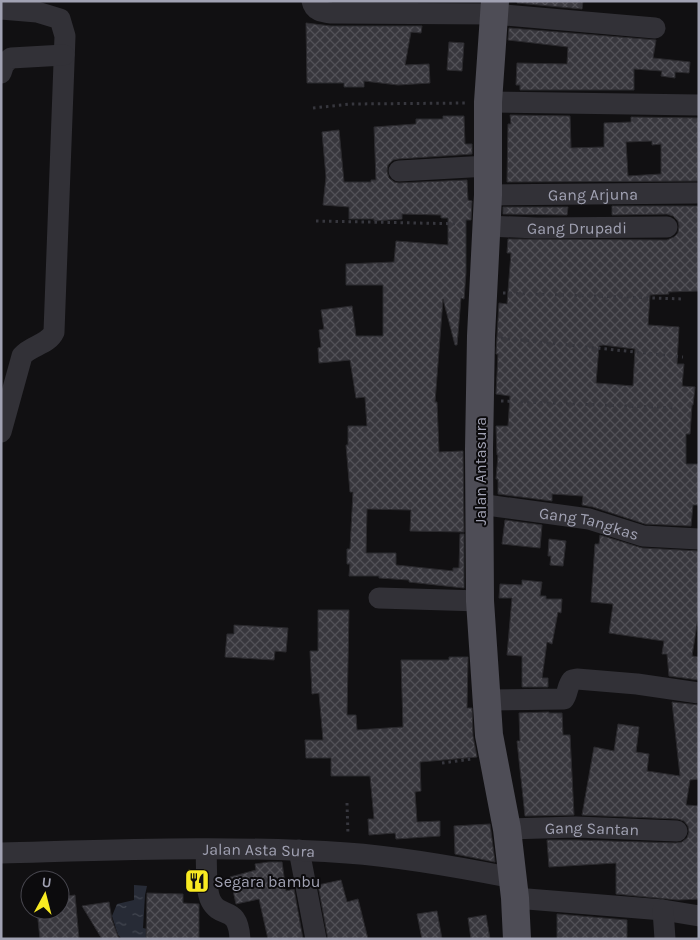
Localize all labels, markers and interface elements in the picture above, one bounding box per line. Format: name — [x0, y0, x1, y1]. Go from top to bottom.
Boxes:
street label: Gang Arjuna — [548, 184, 638, 204]
street label: Gang Drupadi — [527, 218, 627, 238]
street label: Jalan Antasura — [471, 417, 490, 525]
street label: Gang Tangkas — [538, 503, 641, 544]
street label: Gang Santan — [545, 817, 639, 839]
street label: Jalan Asta Sura — [203, 839, 316, 861]
restaurant icon: Segara bambu — [184, 868, 210, 894]
north arrow — [20, 870, 70, 920]
place label: Segara bambu — [214, 872, 321, 891]
text: U — [41, 874, 52, 892]

